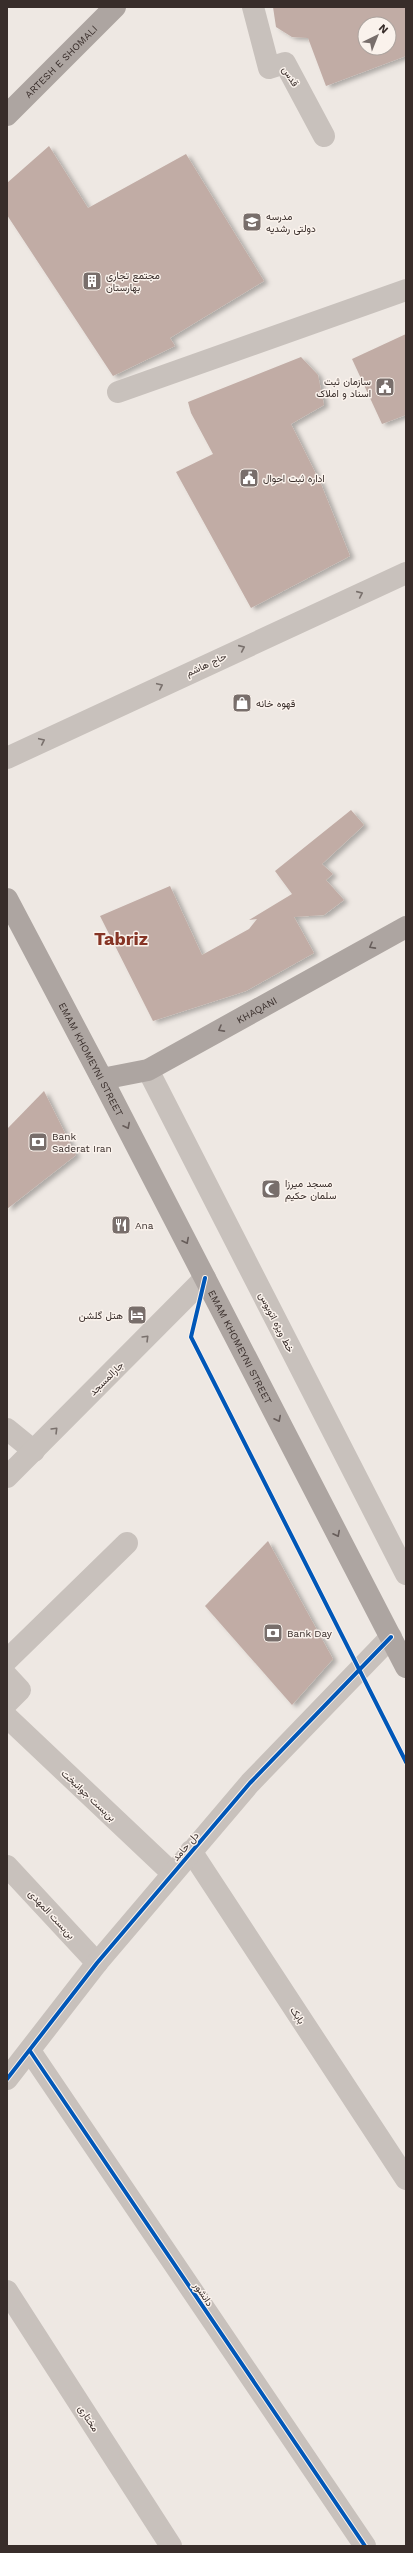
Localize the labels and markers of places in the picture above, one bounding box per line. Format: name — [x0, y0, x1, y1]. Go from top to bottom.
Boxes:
school or university icon: مدرسه دولتی رشدیه — [241, 211, 263, 233]
place label: مدرسه دولتی رشدیه — [266, 211, 316, 235]
building icon: مجتمع تجاری بهارستان — [81, 270, 103, 292]
place label: مجتمع تجاری بهارستان — [106, 270, 160, 294]
place label: سازمان ثبت اسناد و املاک — [316, 376, 371, 400]
public building icon: سازمان ثبت اسناد و املاک — [374, 376, 396, 398]
public building icon: اداره ثبت احوال — [238, 467, 260, 489]
place label: اداره ثبت احوال — [263, 473, 325, 485]
shop icon: قهوه خانه — [231, 692, 253, 714]
place label: قهوه خانه — [256, 698, 296, 710]
bank icon: Bank Saderat Iran — [27, 1131, 49, 1153]
place label: Bank Saderat Iran — [52, 1131, 112, 1154]
mosque icon: مسجد میرزا سلمان حکیم — [260, 1178, 282, 1200]
place label: مسجد میرزا سلمان حکیم — [285, 1178, 336, 1202]
restaurant icon: Ana — [110, 1214, 132, 1236]
place label: Ana — [135, 1220, 154, 1231]
hotel icon: هتل گلشن — [126, 1304, 148, 1326]
place label: هتل گلشن — [79, 1310, 123, 1322]
bank icon: Bank Day — [262, 1622, 284, 1644]
place label: Bank Day — [287, 1628, 333, 1639]

